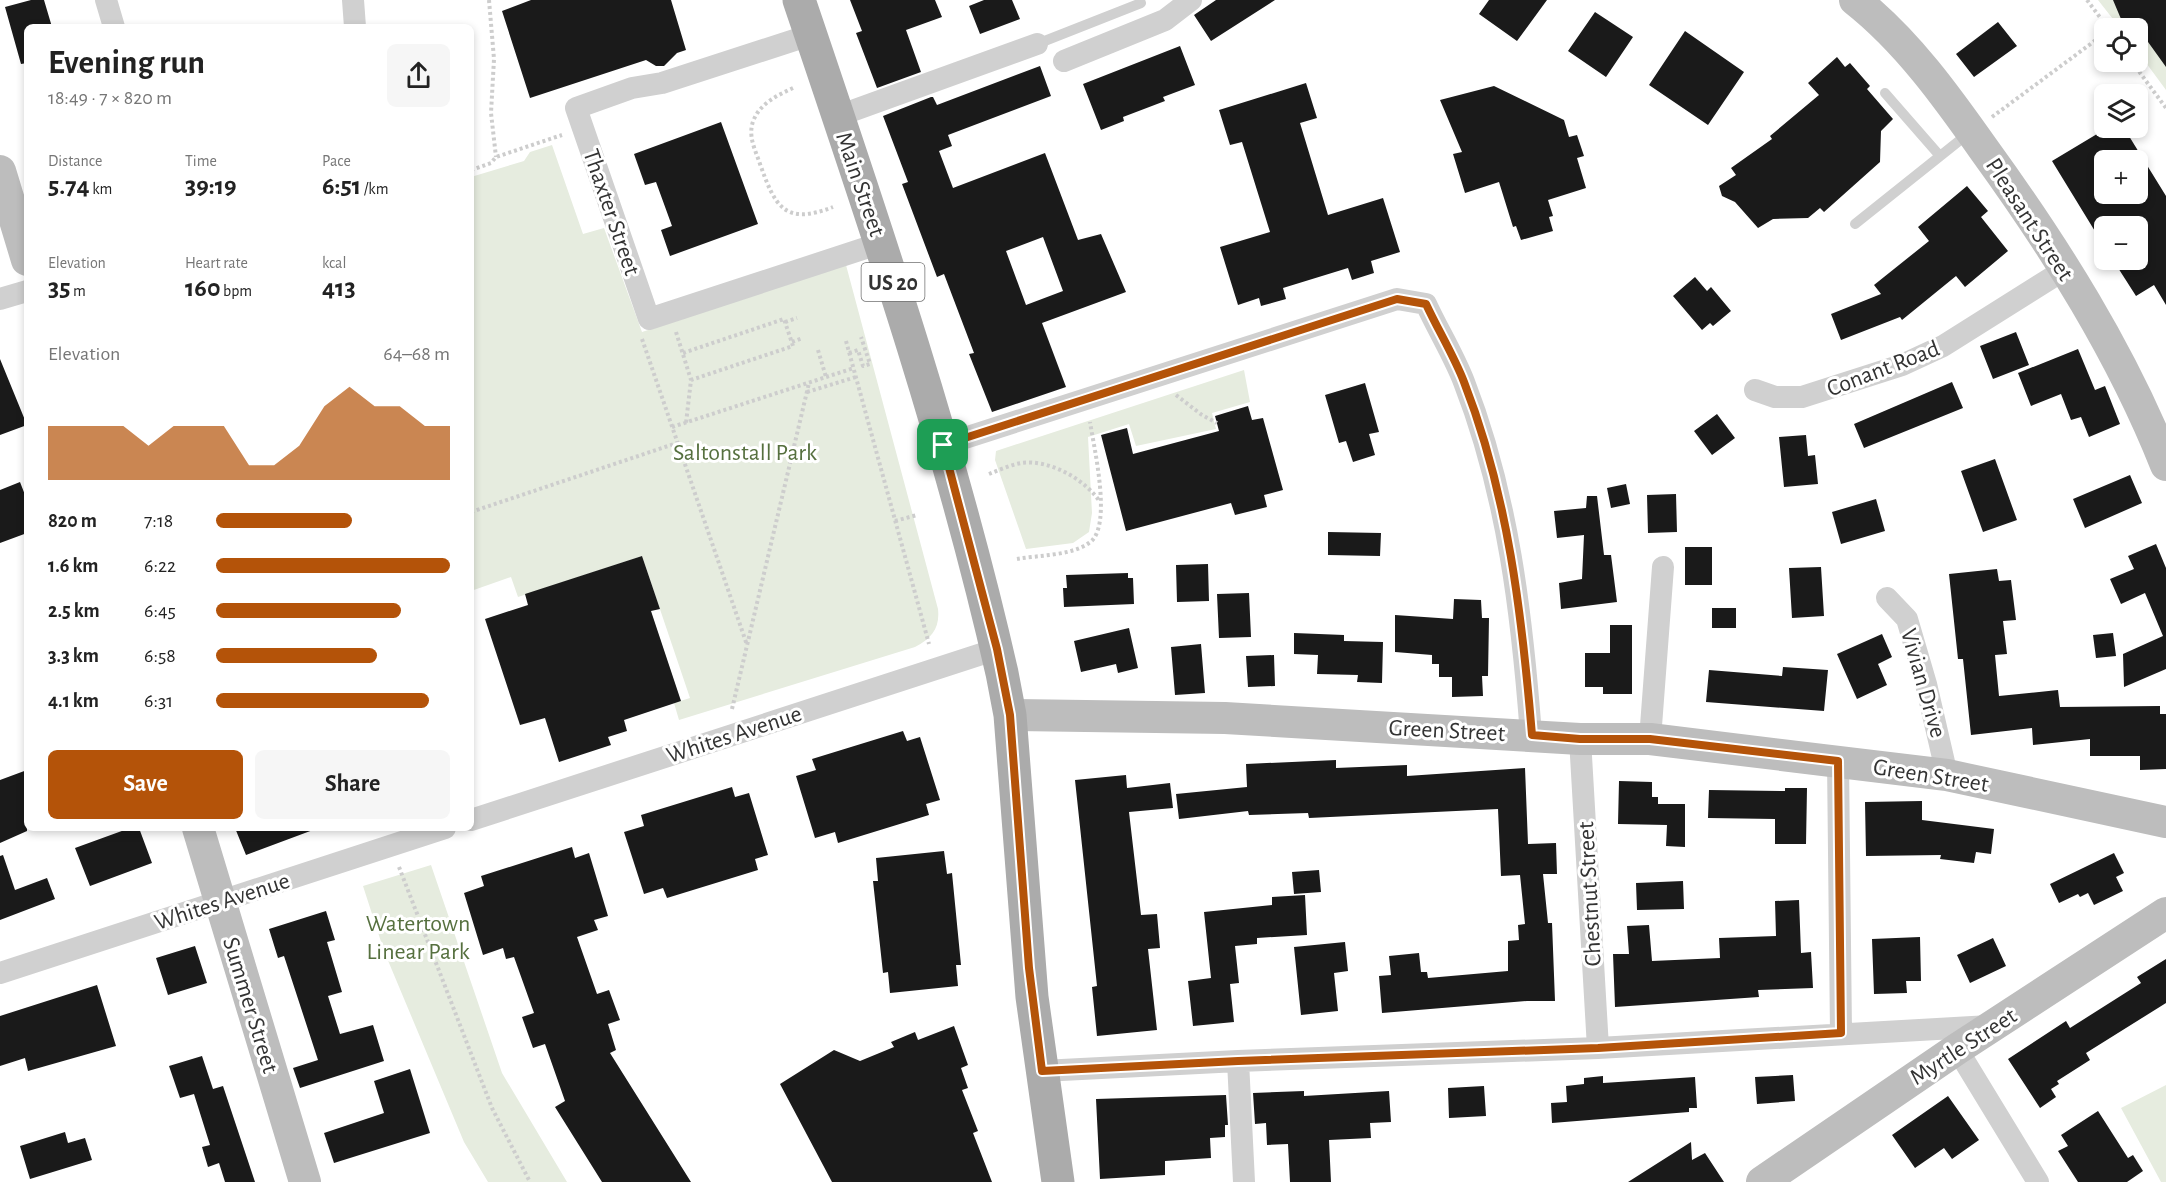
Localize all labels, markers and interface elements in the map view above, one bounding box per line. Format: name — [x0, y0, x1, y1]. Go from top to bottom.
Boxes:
map controls — [2094, 18, 2148, 270]
button: locate — [2094, 18, 2148, 72]
button: share — [387, 44, 450, 107]
text: Evening run — [48, 47, 205, 80]
button: layers — [2094, 84, 2148, 138]
text: 18:49 · 7 × 820 m — [48, 88, 172, 108]
street label: Main Street — [831, 129, 889, 240]
street label: Thaxter Street — [578, 146, 644, 279]
button: + — [2094, 150, 2148, 204]
text: Distance — [48, 153, 102, 169]
text: Time — [185, 153, 217, 169]
text: Pace — [322, 153, 351, 169]
street label: Pleasant Street — [1981, 154, 2078, 285]
text: 5.74 — [48, 173, 90, 199]
text: 39:19 — [185, 173, 237, 199]
text: 6:51 — [322, 173, 361, 199]
text: km — [90, 181, 112, 197]
text: /km — [361, 181, 388, 197]
button: − — [2094, 216, 2148, 270]
text: Elevation — [48, 255, 106, 271]
text: Heart rate — [185, 255, 248, 271]
text: kcal — [322, 255, 346, 271]
road number: US 20 — [862, 263, 924, 301]
text: 35 — [48, 275, 70, 301]
text: 160 — [185, 275, 220, 301]
text: 413 — [322, 275, 356, 301]
text: m — [70, 283, 86, 299]
text: bpm — [220, 283, 252, 299]
street label: Conant Road — [1824, 336, 1943, 401]
text: Elevation — [48, 344, 120, 364]
text: 64–68 m — [383, 344, 450, 364]
pin — [917, 419, 968, 470]
icon: arrive — [926, 428, 959, 461]
park label: Saltonstall Park — [673, 441, 817, 465]
text: 820 m — [48, 511, 97, 531]
text: 7:18 — [144, 511, 173, 531]
text: 1.6 km — [48, 556, 99, 576]
text: 6:22 — [144, 556, 176, 576]
text: 2.5 km — [48, 601, 100, 621]
text: 6:45 — [144, 601, 176, 621]
street label: Vivian Drive — [1896, 626, 1950, 741]
text: 3.3 km — [48, 646, 99, 666]
text: 6:58 — [144, 646, 176, 666]
text: 4.1 km — [48, 691, 99, 711]
text: 6:31 — [144, 691, 173, 711]
street label: Whites Avenue — [664, 702, 805, 768]
street label: Green Street — [1388, 716, 1506, 746]
button: Save — [48, 750, 243, 819]
button: Share — [255, 750, 450, 819]
street label: Green Street — [1871, 755, 1991, 797]
street label: Chestnut Street — [1574, 820, 1606, 967]
street label: Whites Avenue — [152, 869, 293, 935]
park label: Watertown Linear Park — [366, 912, 470, 964]
street label: Summer Street — [218, 934, 282, 1076]
street label: Myrtle Street — [1906, 1003, 2021, 1090]

